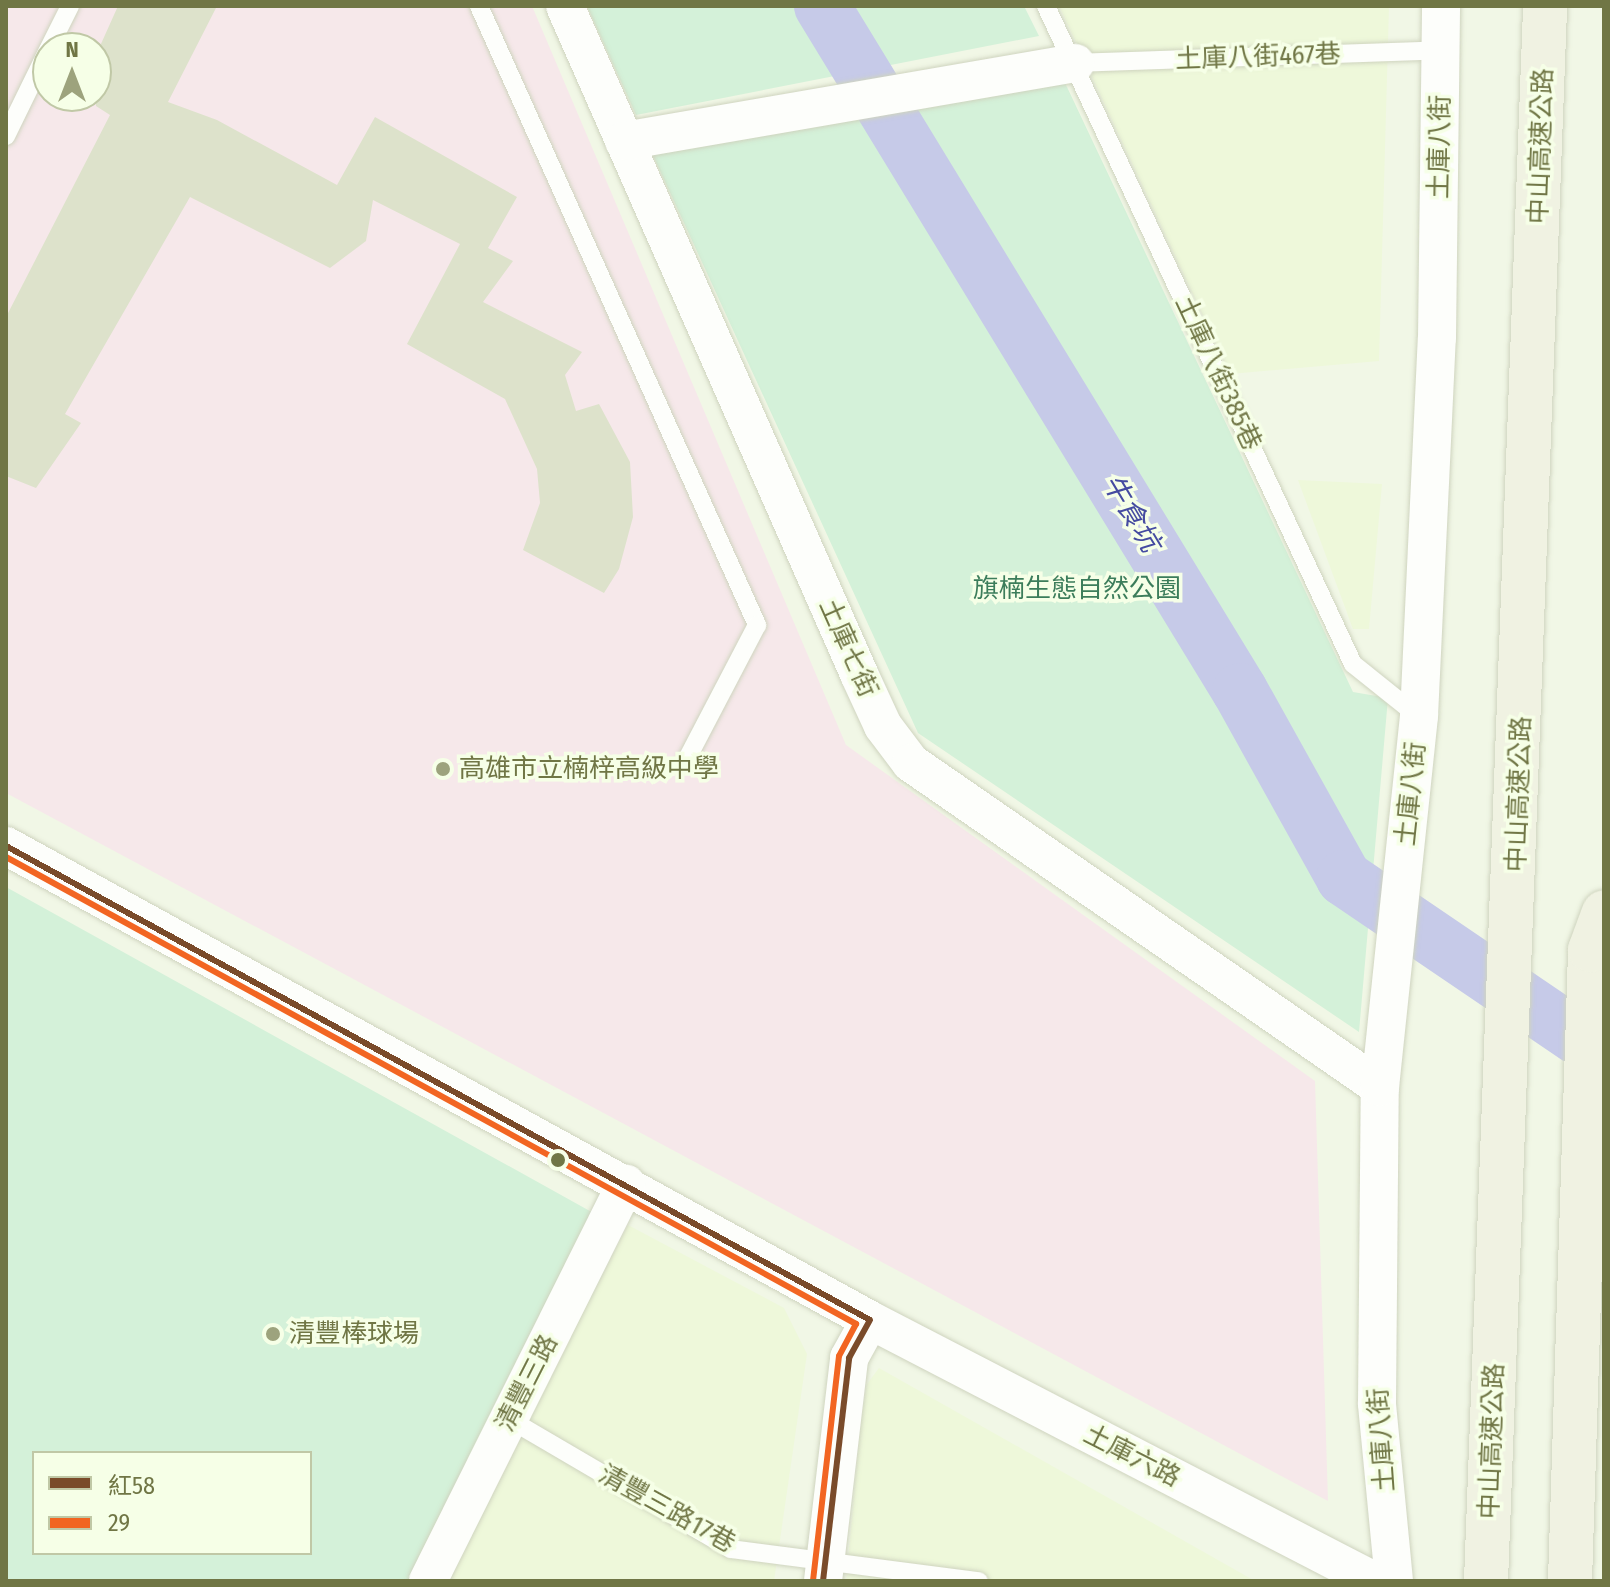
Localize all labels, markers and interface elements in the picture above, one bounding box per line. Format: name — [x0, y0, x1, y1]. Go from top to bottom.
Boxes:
north arrow — [32, 32, 112, 112]
text: N — [65, 36, 79, 63]
street label: 土庫八街467巷 — [1175, 39, 1341, 75]
street label: 中山高速公路 — [1523, 68, 1559, 224]
street label: 土庫八街 — [1423, 95, 1457, 199]
street label: 土庫八街385巷 — [1169, 291, 1267, 455]
water label: 牛食坑 — [1095, 468, 1167, 558]
park label: 旗楠生態自然公園 — [973, 573, 1181, 605]
street label: 土庫七街 — [813, 594, 883, 702]
street label: 中山高速公路 — [1501, 716, 1537, 872]
street label: 土庫八街 — [1390, 741, 1432, 847]
place label: 高雄市立楠梓高級中學 — [459, 753, 719, 785]
marker: 高雄市立楠梓高級中學 — [434, 760, 452, 778]
unlabelled marker — [550, 1152, 566, 1168]
place label: 清豐棒球場 — [289, 1318, 419, 1350]
marker: 清豐棒球場 — [264, 1325, 282, 1343]
street label: 清豐三路 — [489, 1330, 565, 1436]
street label: 中山高速公路 — [1474, 1363, 1510, 1519]
street label: 土庫八街 — [1363, 1387, 1401, 1493]
street label: 土庫六路 — [1079, 1418, 1185, 1494]
legend — [32, 1451, 312, 1555]
street label: 清豐三路17巷 — [594, 1459, 740, 1559]
text: 紅58 — [108, 1472, 155, 1500]
text: 29 — [108, 1509, 130, 1537]

